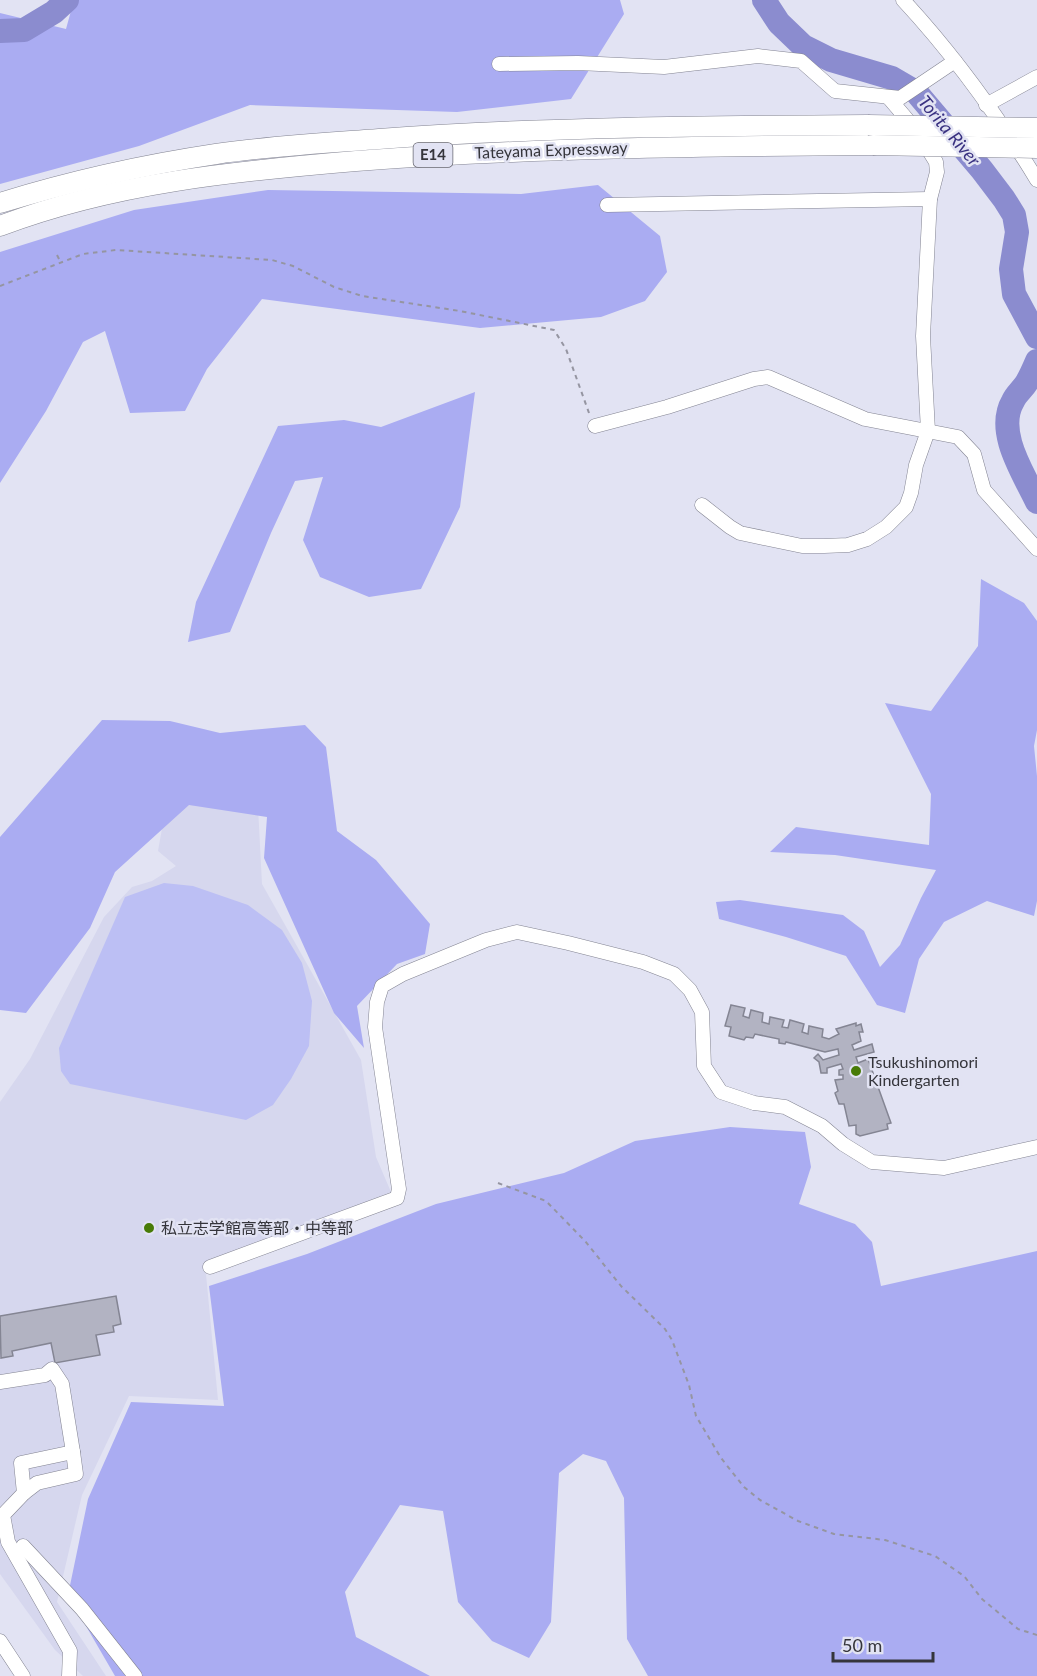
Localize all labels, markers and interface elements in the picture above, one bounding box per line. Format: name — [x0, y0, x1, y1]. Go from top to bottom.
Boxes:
water label: Torita River — [914, 91, 986, 171]
street label: Tateyama Expressway — [474, 137, 629, 162]
road number: E14 — [414, 143, 452, 167]
place label: Tsukushinomori Kindergarten — [868, 1052, 978, 1089]
marker: Tsukushinomori Kindergarten — [849, 1064, 863, 1078]
place label: 私立志学館高等部・中等部 — [161, 1218, 353, 1237]
marker: 私立志学館高等部・中等部 — [142, 1221, 156, 1235]
scale bar — [833, 1625, 934, 1663]
text: 50 m — [842, 1634, 882, 1656]

